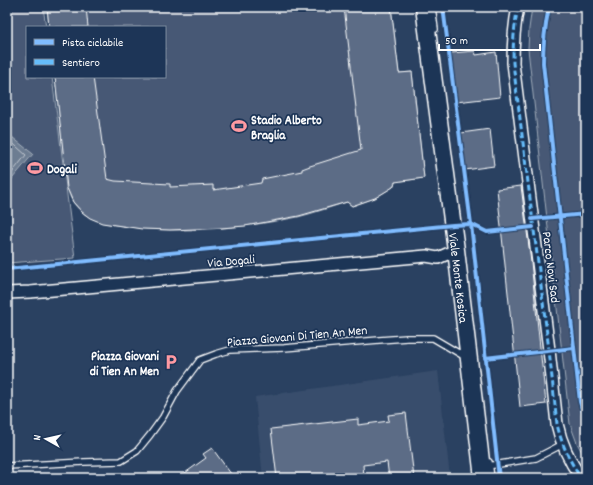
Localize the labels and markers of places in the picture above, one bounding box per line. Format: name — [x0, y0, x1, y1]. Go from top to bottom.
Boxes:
place label: Stadio Alberto Braglia — [251, 112, 322, 146]
sports icon: Stadio Alberto Braglia — [230, 117, 248, 135]
sports icon: Dogali — [26, 159, 44, 177]
place label: Dogali — [47, 161, 77, 180]
place label: Piazza Giovani di Tien An Men — [90, 348, 160, 382]
parking icon: Piazza Giovani di Tien An Men — [162, 353, 180, 371]

